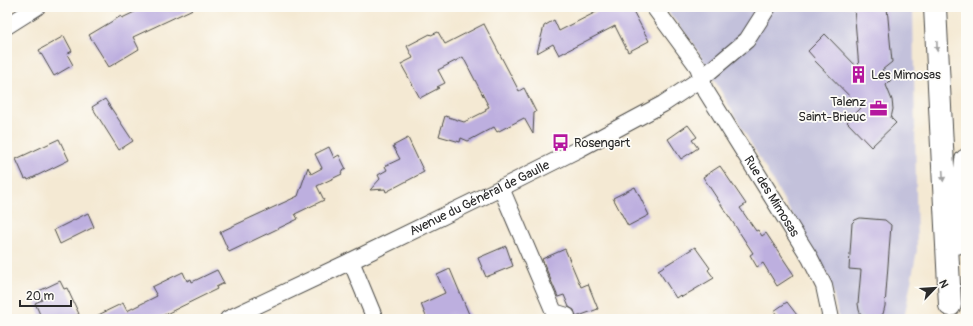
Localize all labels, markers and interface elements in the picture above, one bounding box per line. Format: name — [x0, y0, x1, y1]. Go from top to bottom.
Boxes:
one-way arrow — [934, 40, 940, 53]
building icon: Les Mimosas — [848, 65, 868, 85]
place label: Les Mimosas — [871, 67, 941, 83]
place label: Talenz Saint-Brieuc — [798, 94, 866, 125]
office icon: Talenz Saint-Brieuc — [869, 99, 889, 119]
bus stop icon: Rosengart — [551, 133, 571, 153]
place label: Rosengart — [574, 135, 631, 151]
street label: Rue des Mimosas — [740, 153, 803, 240]
street label: Avenue du Général de Gaulle — [407, 157, 553, 239]
one-way arrow — [939, 170, 946, 182]
north arrow — [915, 268, 955, 308]
text: N — [936, 278, 951, 291]
scale bar — [20, 282, 71, 308]
text: 20 m — [26, 289, 55, 304]

